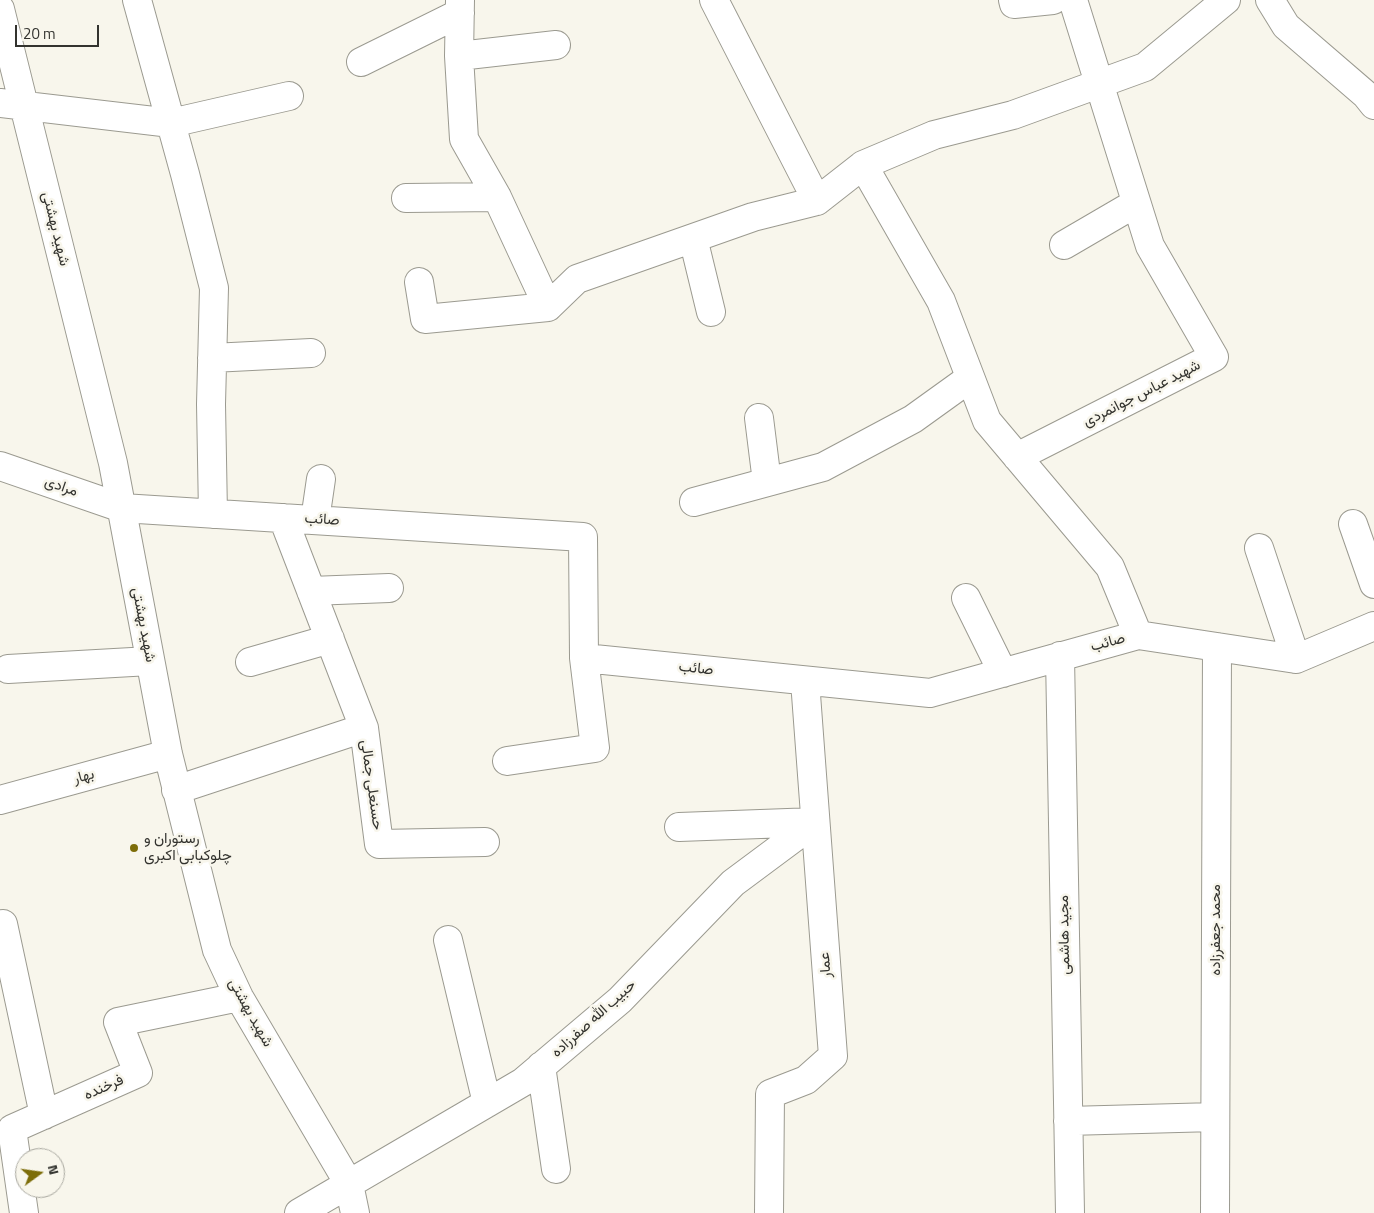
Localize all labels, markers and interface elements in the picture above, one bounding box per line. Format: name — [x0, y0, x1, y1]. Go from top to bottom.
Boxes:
scale bar — [18, 15, 101, 47]
text: 20 m — [23, 22, 56, 45]
street label: شهید بهشتی — [37, 190, 73, 268]
street label: شهید عباس جوانمردی — [1080, 357, 1204, 431]
street label: مرادی — [42, 473, 80, 501]
street label: صائب — [304, 510, 340, 530]
street label: شهید بهشتی — [127, 586, 159, 664]
street label: صائب — [1089, 630, 1127, 656]
street label: صائب — [678, 658, 714, 680]
street label: حسنعلی جمالی — [356, 739, 386, 831]
street label: بهار — [72, 766, 96, 788]
place label: رستوران و چلوکبابی اکبری — [144, 830, 232, 865]
marker: رستوران و چلوکبابی اکبری — [128, 842, 140, 854]
street label: محمد جعفرزاده — [1207, 884, 1225, 976]
street label: مجید هاشمی — [1055, 895, 1075, 975]
street label: عمار — [816, 952, 836, 978]
street label: شهید بهشتی — [224, 976, 276, 1050]
street label: حبیب الله صفرزاده — [548, 976, 640, 1062]
street label: فرخنده — [81, 1071, 127, 1105]
north arrow — [15, 1148, 65, 1198]
text: N — [43, 1162, 65, 1177]

